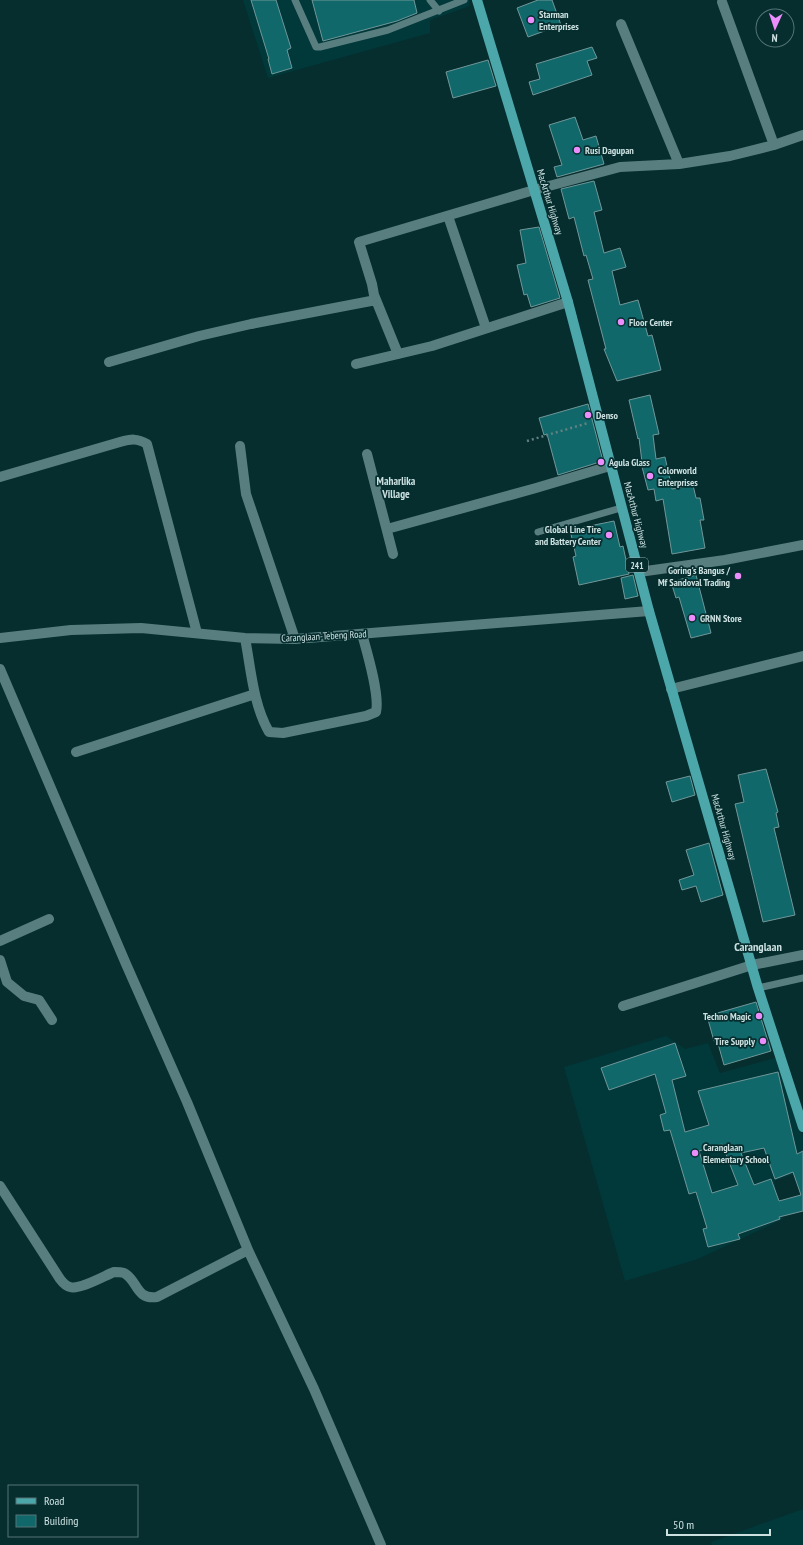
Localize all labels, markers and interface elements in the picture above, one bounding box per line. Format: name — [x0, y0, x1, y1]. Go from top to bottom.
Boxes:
place label: Starman Enterprises — [539, 8, 579, 33]
north arrow — [755, 8, 795, 48]
marker: Starman Enterprises — [526, 15, 536, 25]
text: N — [771, 31, 778, 45]
place label: Rusi Dagupan — [585, 144, 634, 157]
marker: Rusi Dagupan — [572, 145, 582, 155]
street label: MacArthur Highway — [534, 168, 566, 237]
place label: Floor Center — [629, 316, 673, 329]
marker: Floor Center — [616, 317, 626, 327]
place label: Denso — [596, 409, 619, 422]
marker: Denso — [583, 410, 593, 420]
place label: Agula Glass — [608, 456, 650, 469]
marker: Agula Glass — [596, 457, 606, 467]
place label: Colorworld Enterprises — [658, 464, 698, 489]
marker: Colorworld Enterprises — [645, 471, 655, 481]
district label: Maharlika Village — [377, 474, 416, 501]
street label: MacArthur Highway — [621, 481, 651, 550]
place label: Global Line Tire and Battery Center — [535, 523, 601, 548]
marker: Global Line Tire and Battery Center — [604, 530, 614, 540]
road number: 241 — [626, 558, 648, 572]
place label: Goring's Bangus / Mf Sandoval Trading — [658, 564, 731, 589]
marker: Goring's Bangus / Mf Sandoval Trading — [733, 571, 743, 581]
place label: GRNN Store — [700, 612, 742, 625]
marker: GRNN Store — [687, 613, 697, 623]
street label: Caranglaan-Tebeng Road — [281, 627, 367, 645]
street label: MacArthur Highway — [708, 793, 740, 862]
district label: Caranglaan — [734, 939, 782, 954]
place label: Techno Magic — [703, 1010, 751, 1023]
marker: Techno Magic — [754, 1011, 764, 1021]
place label: Tire Supply — [715, 1035, 756, 1048]
marker: Tire Supply — [758, 1036, 768, 1046]
place label: Caranglaan Elementary School — [703, 1141, 769, 1166]
marker: Caranglaan Elementary School — [690, 1148, 700, 1158]
legend — [8, 1485, 138, 1537]
text: Road — [44, 1493, 64, 1508]
scale bar — [667, 1511, 770, 1537]
text: Building — [44, 1513, 79, 1528]
text: 50 m — [673, 1517, 694, 1532]

